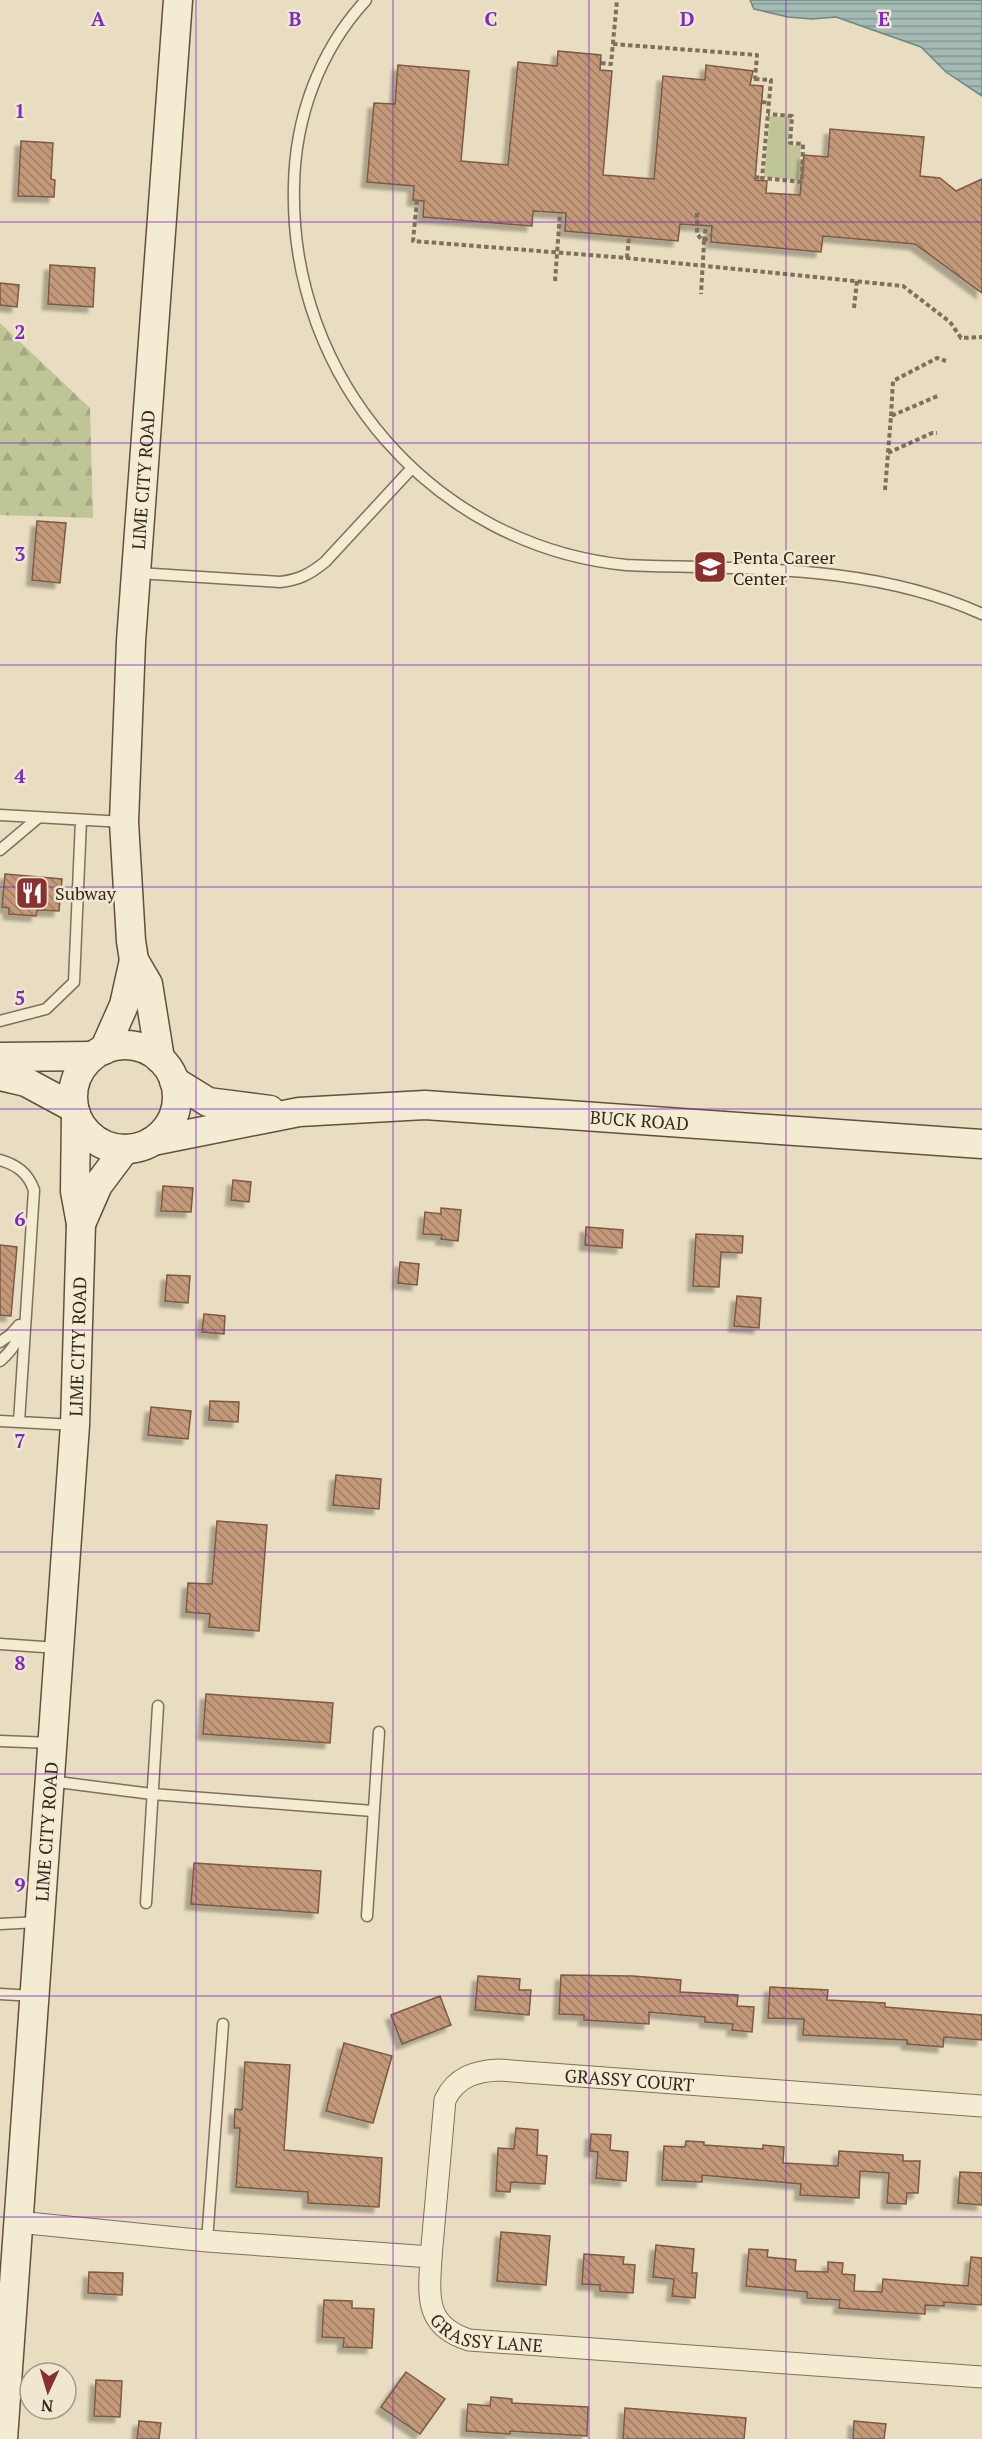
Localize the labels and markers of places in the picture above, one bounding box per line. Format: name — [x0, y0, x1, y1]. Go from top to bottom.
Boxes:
place label: Penta Career Center — [733, 545, 836, 590]
school or university icon: Penta Career Center — [692, 549, 728, 585]
restaurant icon: Subway — [14, 875, 50, 911]
place label: Subway — [55, 881, 117, 905]

